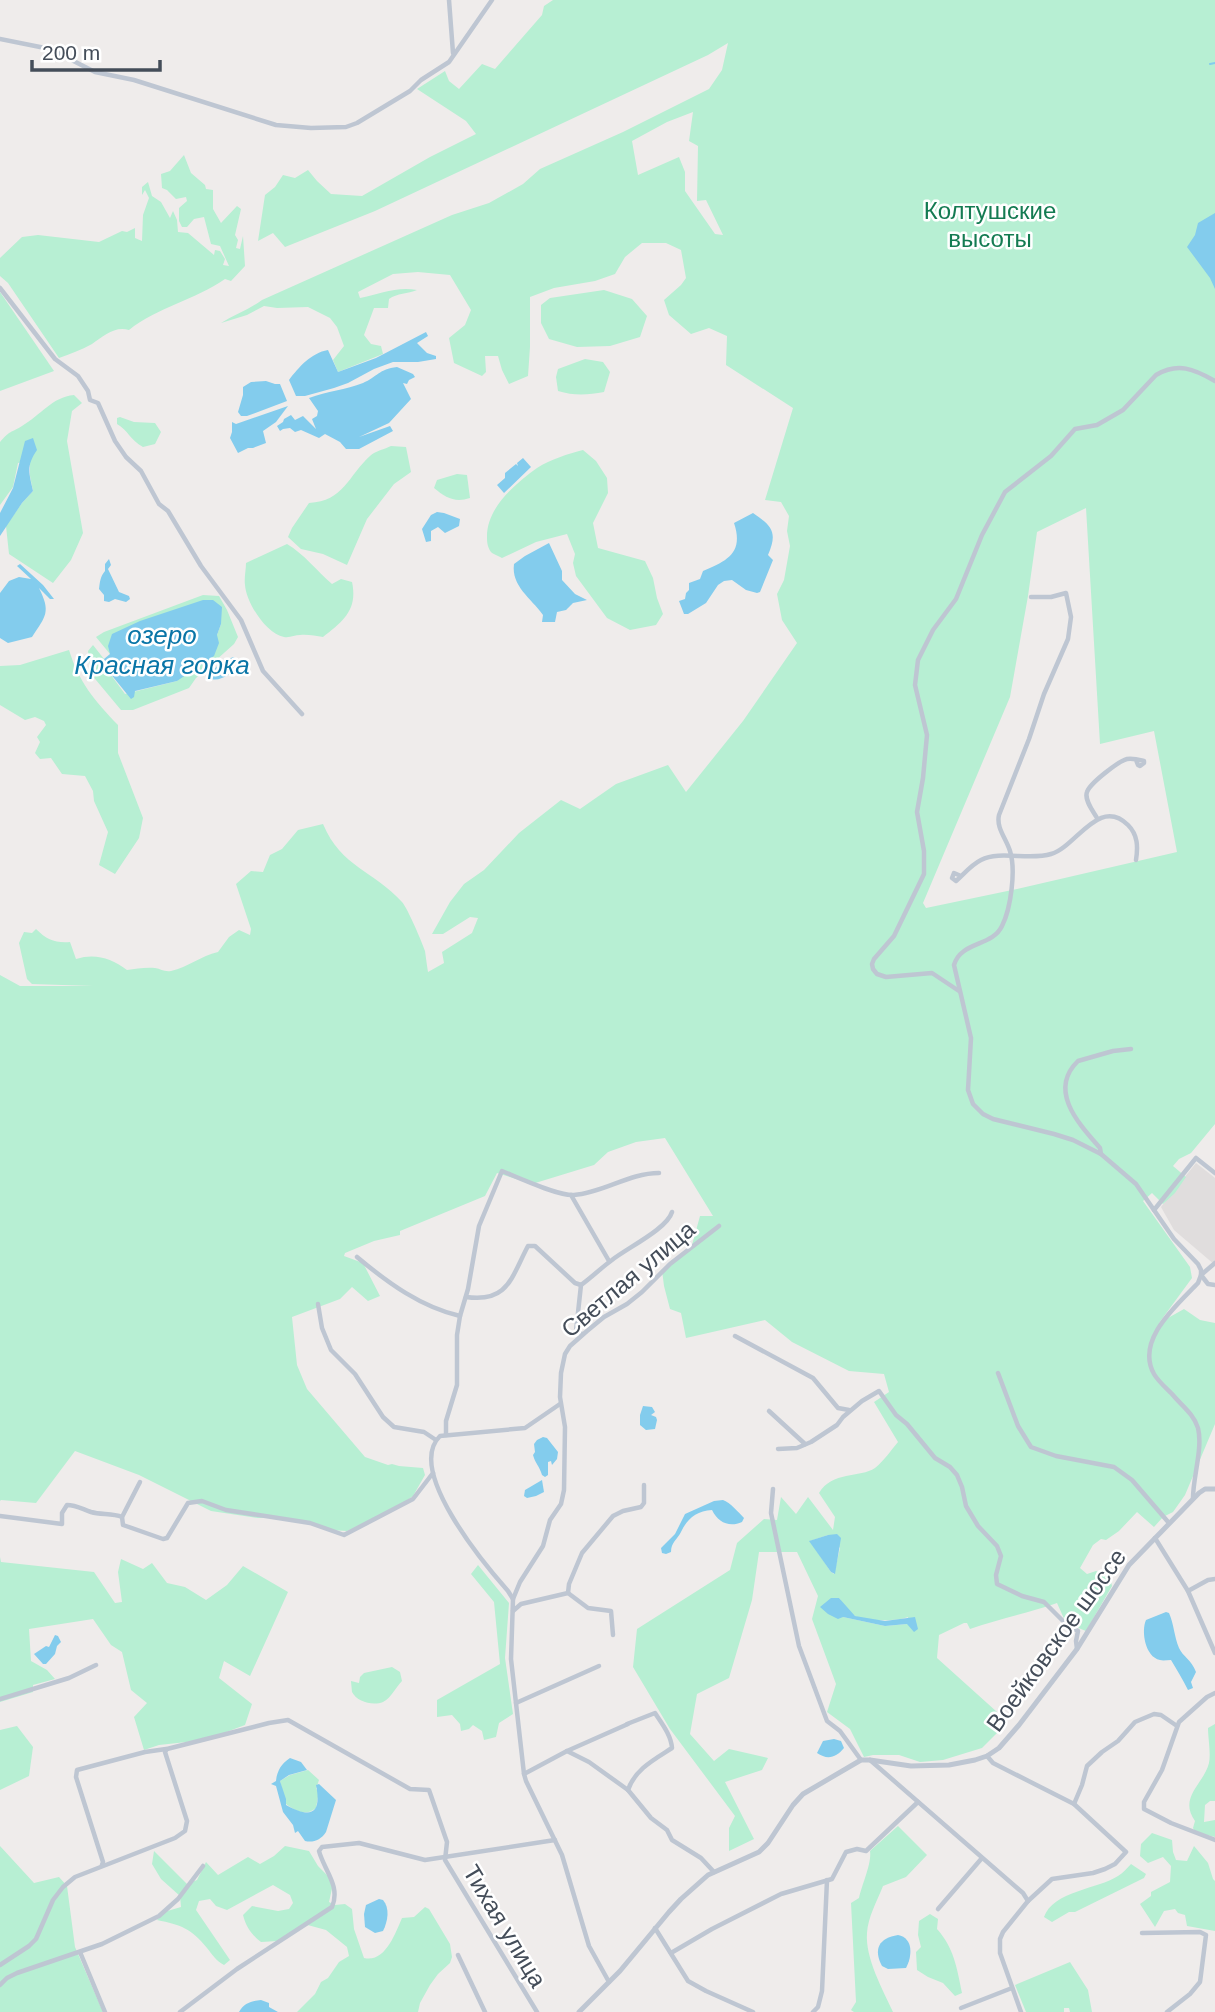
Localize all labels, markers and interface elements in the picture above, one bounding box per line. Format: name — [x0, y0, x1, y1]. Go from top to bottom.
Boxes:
scale bar — [32, 28, 159, 72]
text: 200 m — [42, 41, 100, 64]
park label: Колтушские высоты — [924, 197, 1056, 252]
water label: озеро Красная горка — [74, 620, 250, 680]
street label: Светлая улица — [556, 1215, 701, 1343]
street label: Воейковское шоссе — [981, 1544, 1131, 1736]
street label: Тихая улица — [458, 1860, 552, 1993]

